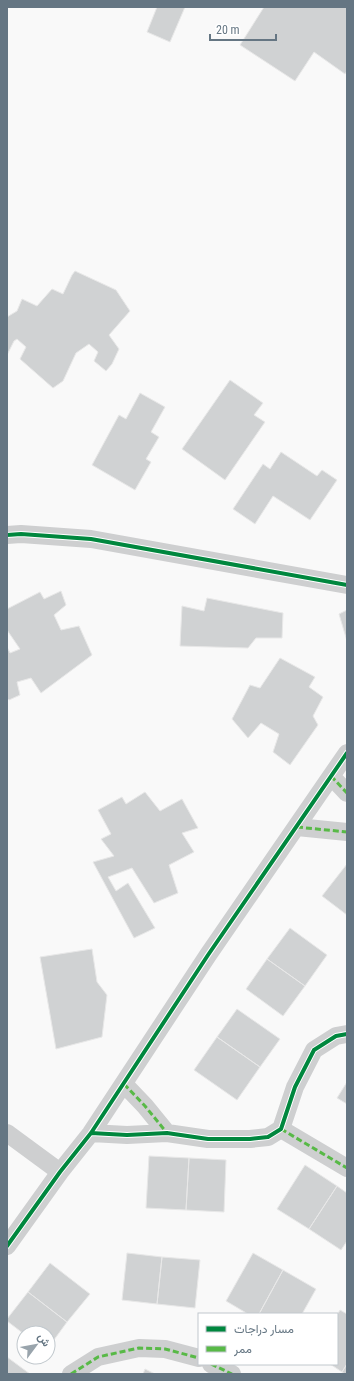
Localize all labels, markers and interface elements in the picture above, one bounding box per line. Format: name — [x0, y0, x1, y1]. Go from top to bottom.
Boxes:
scale bar — [210, 16, 276, 42]
text: 20 m — [216, 23, 240, 37]
legend — [198, 1313, 338, 1365]
text: مسار دراجات — [234, 1322, 294, 1337]
north arrow — [16, 1325, 56, 1365]
text: ش — [35, 1331, 53, 1349]
text: ممر — [233, 1342, 252, 1357]

